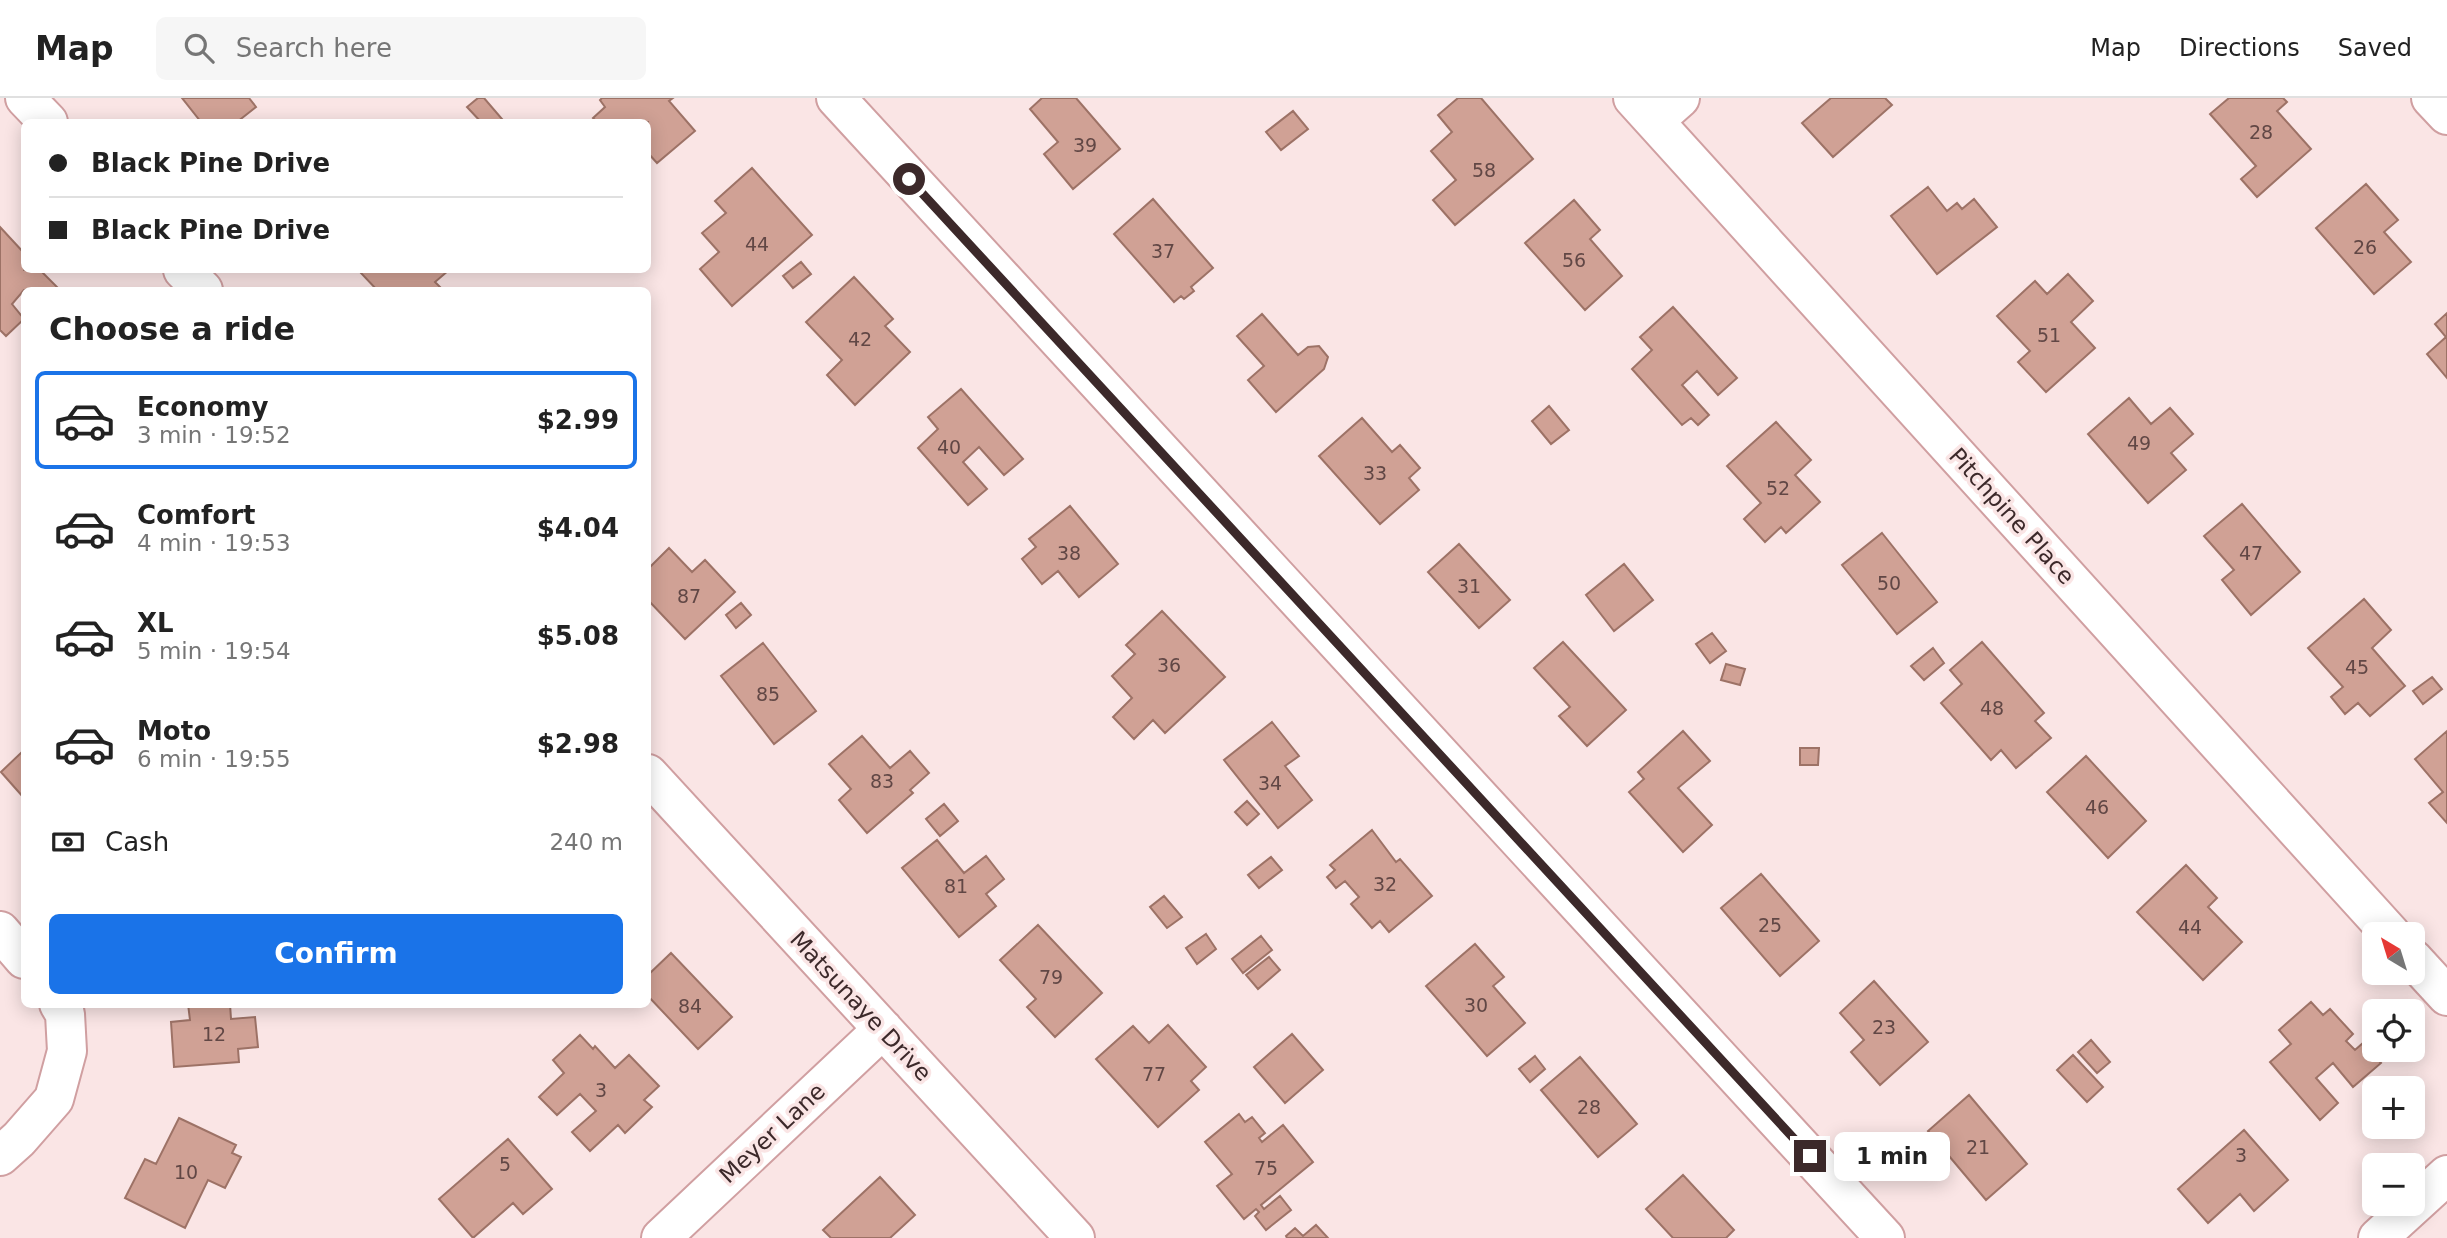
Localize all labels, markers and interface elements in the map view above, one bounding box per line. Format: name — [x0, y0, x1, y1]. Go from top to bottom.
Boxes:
search box — [156, 17, 646, 80]
text: Map — [35, 29, 114, 68]
icon: search — [180, 29, 218, 67]
text: Search here — [236, 33, 392, 63]
text: Map — [2090, 34, 2141, 62]
text: Directions — [2179, 34, 2300, 62]
text: Saved — [2338, 34, 2412, 62]
house number: 28 — [2249, 121, 2273, 143]
house number: 39 — [1073, 134, 1097, 156]
text: Black Pine Drive — [91, 148, 330, 178]
house number: 58 — [1472, 159, 1496, 181]
route start — [893, 163, 925, 195]
text: Black Pine Drive — [91, 215, 330, 245]
house number: 44 — [745, 233, 769, 255]
house number: 26 — [2353, 236, 2377, 258]
house number: 37 — [1151, 240, 1175, 262]
house number: 56 — [1562, 249, 1586, 271]
text: Choose a ride — [49, 310, 295, 348]
house number: 51 — [2037, 324, 2061, 346]
house number: 42 — [848, 328, 872, 350]
icon: car — [53, 389, 116, 452]
text: Economy — [137, 392, 268, 422]
text: $2.99 — [537, 405, 619, 435]
text: 3 min · 19:52 — [137, 422, 291, 448]
house number: 49 — [2127, 432, 2151, 454]
house number: 40 — [937, 436, 961, 458]
street label: Pitchpine Place — [1944, 443, 2080, 589]
house number: 33 — [1363, 462, 1387, 484]
house number: 52 — [1766, 477, 1790, 499]
icon: car — [53, 497, 116, 560]
text: Comfort — [137, 500, 255, 530]
text: $4.04 — [537, 513, 619, 543]
text: 4 min · 19:53 — [137, 530, 291, 556]
house number: 38 — [1057, 542, 1081, 564]
house number: 47 — [2239, 542, 2263, 564]
house number: 50 — [1877, 572, 1901, 594]
house number: 31 — [1457, 575, 1481, 597]
house number: 87 — [677, 585, 701, 607]
icon: car — [53, 605, 116, 668]
text: XL — [137, 608, 174, 638]
text: $5.08 — [537, 621, 619, 651]
text: 5 min · 19:54 — [137, 638, 291, 664]
house number: 36 — [1157, 654, 1181, 676]
house number: 45 — [2345, 656, 2369, 678]
house number: 85 — [756, 683, 780, 705]
house number: 48 — [1980, 697, 2004, 719]
icon: car — [53, 713, 116, 776]
text: Moto — [137, 716, 211, 746]
text: $2.98 — [537, 729, 619, 759]
text: 6 min · 19:55 — [137, 746, 291, 772]
house number: 83 — [870, 770, 894, 792]
house number: 34 — [1258, 772, 1282, 794]
house number: 46 — [2085, 796, 2109, 818]
icon: cash — [49, 823, 87, 861]
text: Cash — [105, 827, 169, 857]
text: 240 m — [549, 829, 623, 855]
house number: 32 — [1373, 873, 1397, 895]
house number: 81 — [944, 875, 968, 897]
button: Confirm — [49, 914, 623, 994]
house number: 25 — [1758, 914, 1782, 936]
house number: 44 — [2178, 916, 2202, 938]
north arrow — [2362, 922, 2426, 985]
map controls — [2362, 922, 2425, 1216]
street label: Matsunaye Drive — [785, 926, 937, 1086]
house number: 79 — [1039, 966, 1063, 988]
house number: 30 — [1464, 994, 1488, 1016]
house number: 84 — [678, 995, 702, 1017]
button: locate — [2362, 999, 2425, 1062]
house number: 23 — [1872, 1016, 1896, 1038]
house number: 12 — [202, 1023, 226, 1045]
house number: 77 — [1142, 1063, 1166, 1085]
button: + — [2362, 1076, 2425, 1139]
street label: Meyer Lane — [714, 1078, 830, 1188]
house number: 3 — [595, 1079, 607, 1101]
house number: 28 — [1577, 1096, 1601, 1118]
callout: 1 min — [1834, 1132, 1950, 1180]
house number: 21 — [1966, 1136, 1990, 1158]
route end — [1794, 1140, 1826, 1172]
text: 1 min — [1856, 1143, 1928, 1169]
house number: 3 — [2235, 1144, 2247, 1166]
house number: 5 — [499, 1153, 511, 1175]
button: − — [2362, 1153, 2425, 1216]
house number: 75 — [1254, 1157, 1278, 1179]
house number: 10 — [174, 1161, 198, 1183]

